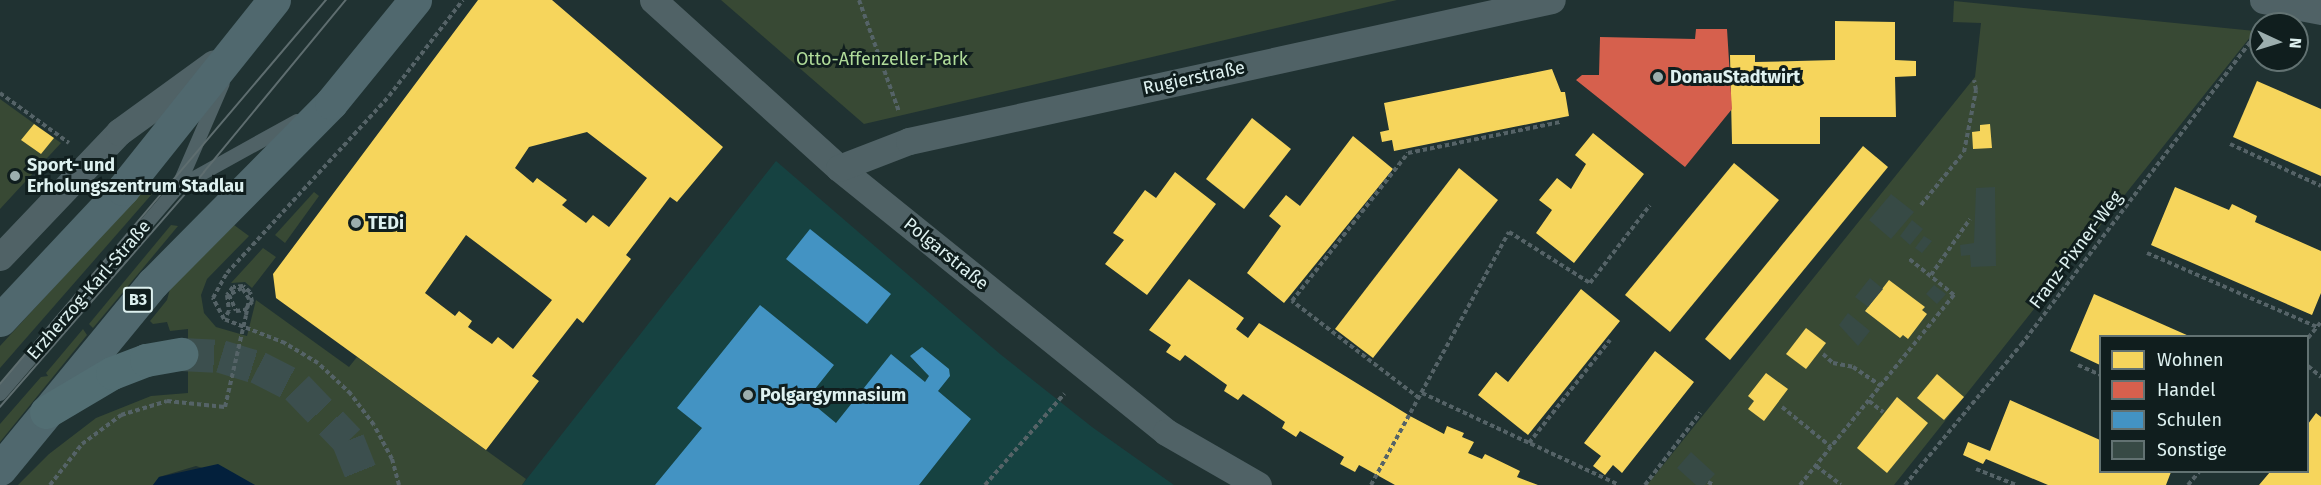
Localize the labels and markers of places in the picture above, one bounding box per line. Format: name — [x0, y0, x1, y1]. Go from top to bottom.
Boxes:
place label: DonauStadtwirt — [1670, 66, 1800, 88]
marker: DonauStadtwirt — [1651, 70, 1665, 84]
place label: Sport- und Erholungszentrum Stadlau — [27, 155, 244, 198]
marker: Sport- und Erholungszentrum Stadlau — [8, 169, 22, 183]
place label: TEDi — [368, 212, 404, 234]
marker: TEDi — [349, 216, 363, 230]
place label: Polgargymnasium — [760, 384, 906, 406]
marker: Polgargymnasium — [741, 388, 755, 402]

